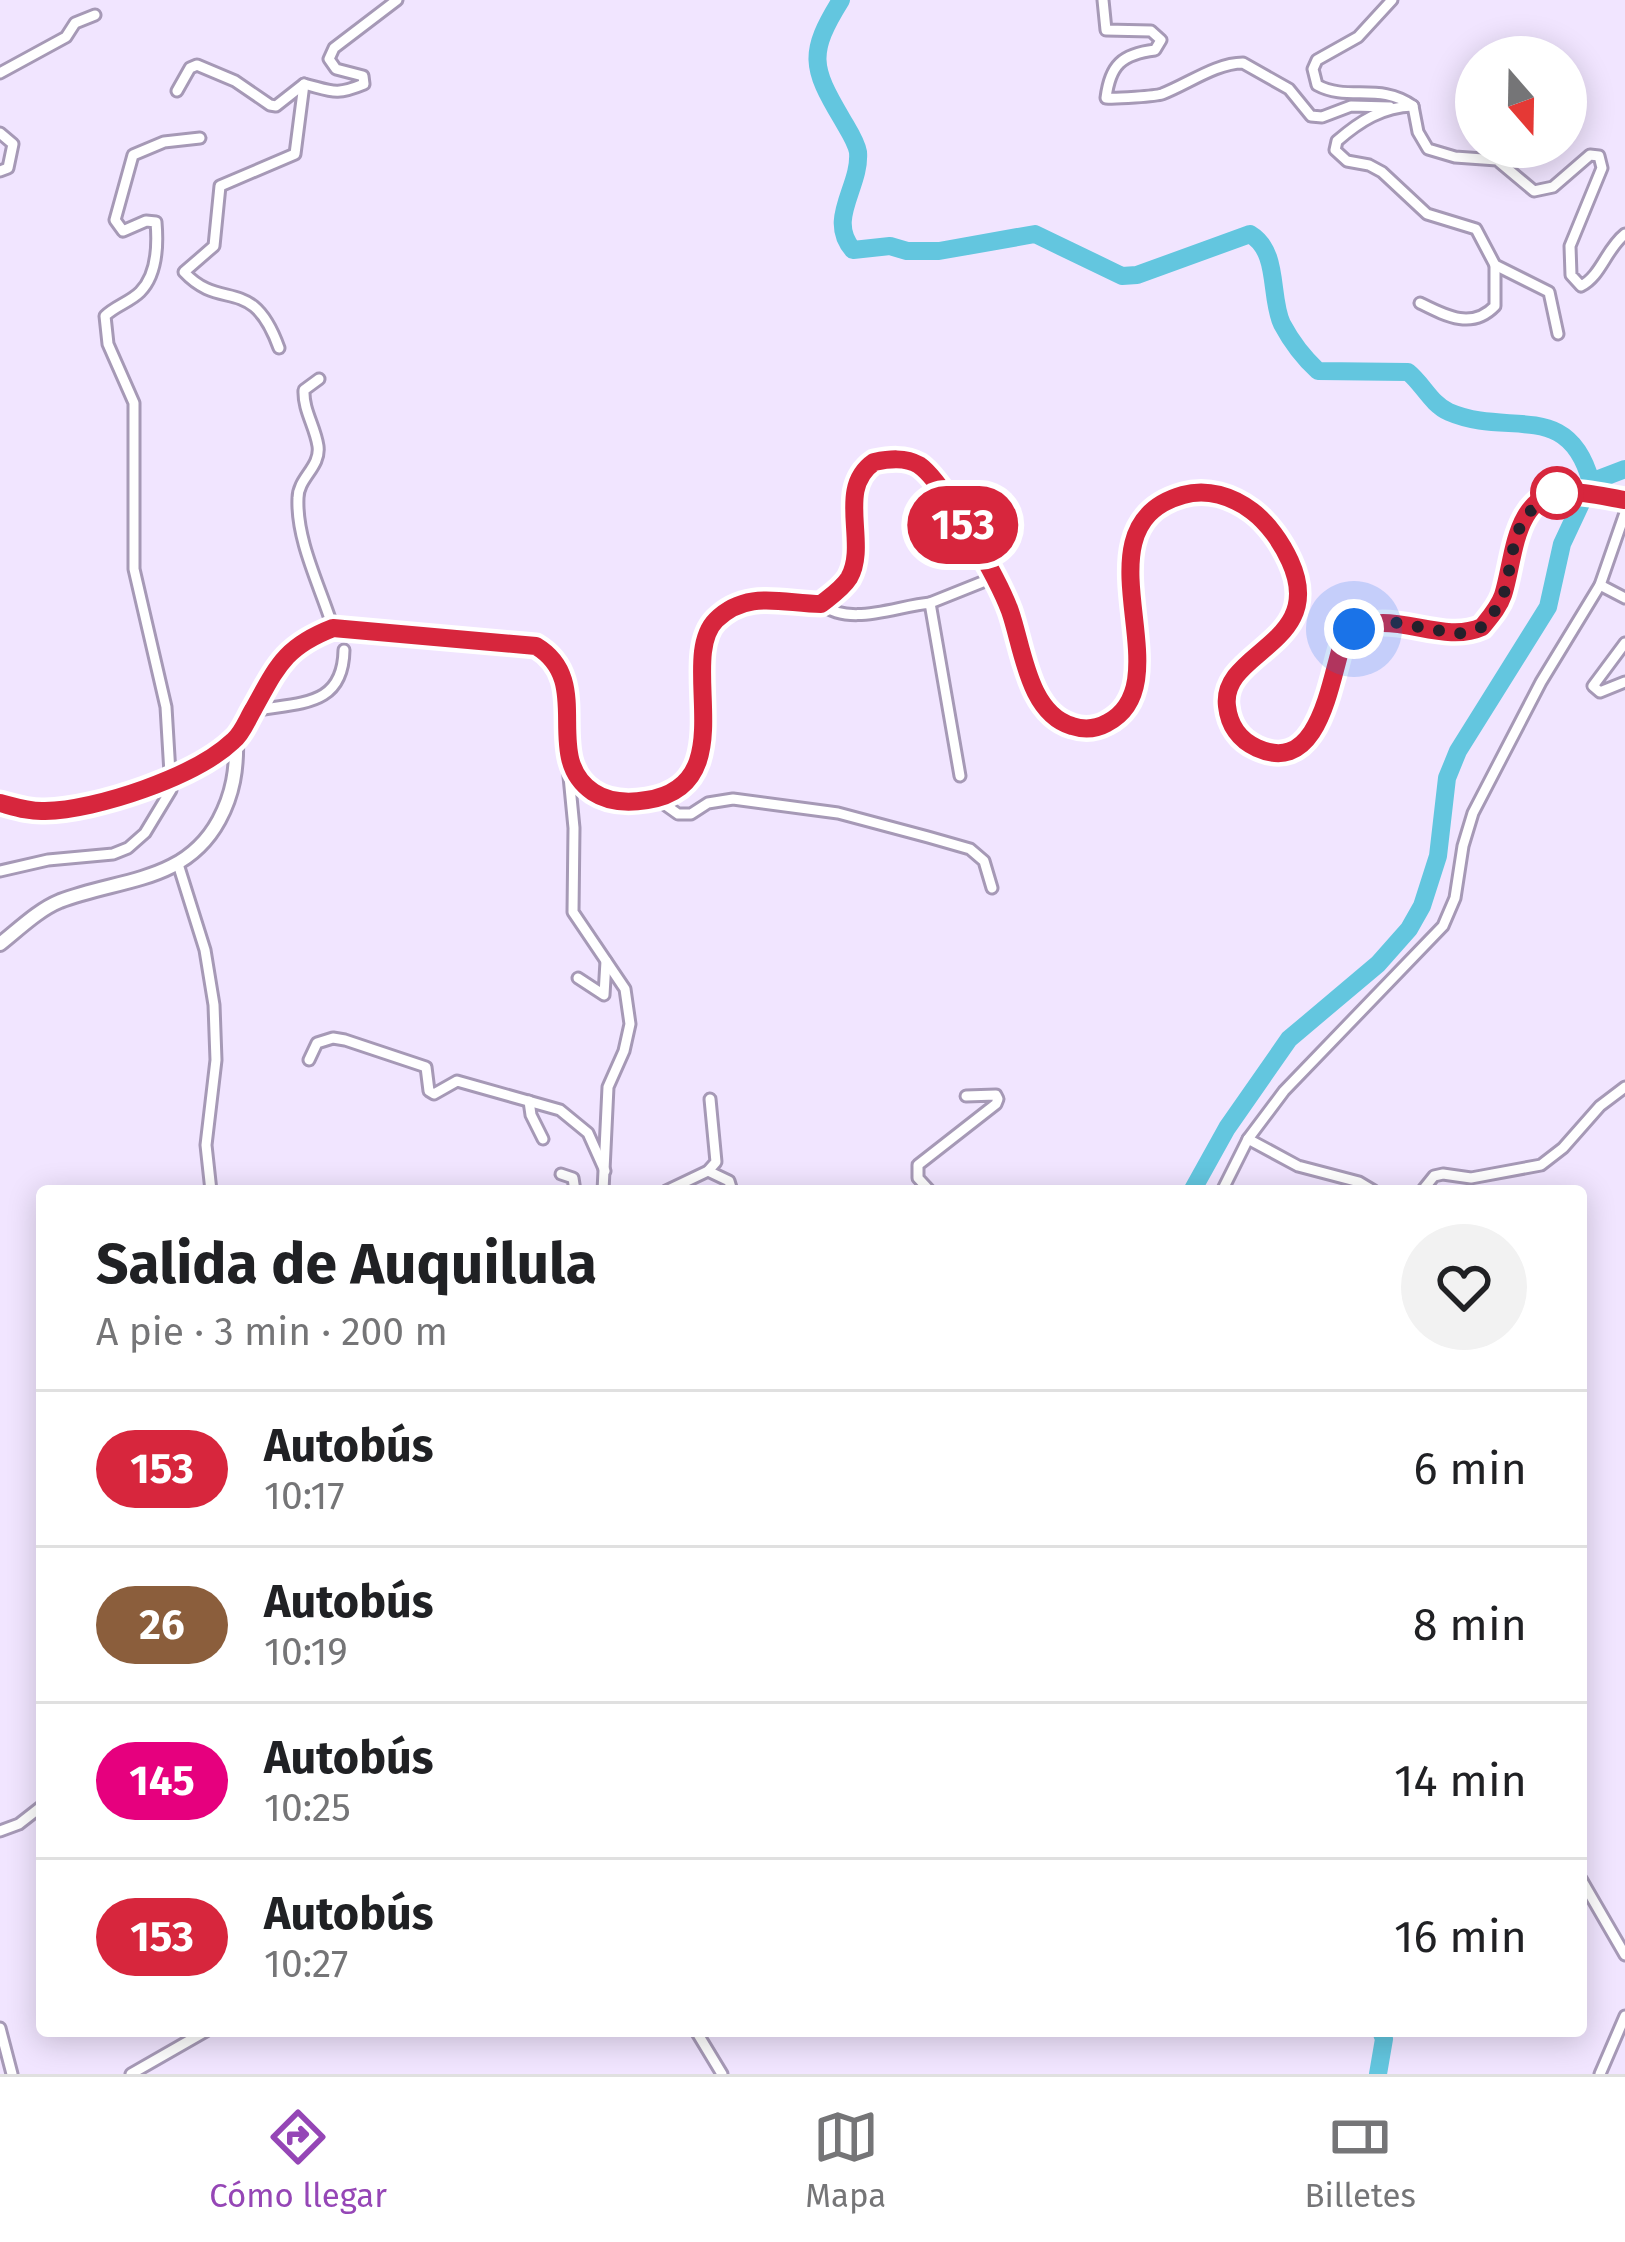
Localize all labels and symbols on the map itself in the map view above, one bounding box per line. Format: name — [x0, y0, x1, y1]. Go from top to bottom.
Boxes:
north arrow — [1455, 36, 1587, 168]
unlabelled marker — [1532, 468, 1582, 518]
line badge: 153 — [894, 486, 1032, 564]
your location — [1324, 599, 1384, 659]

